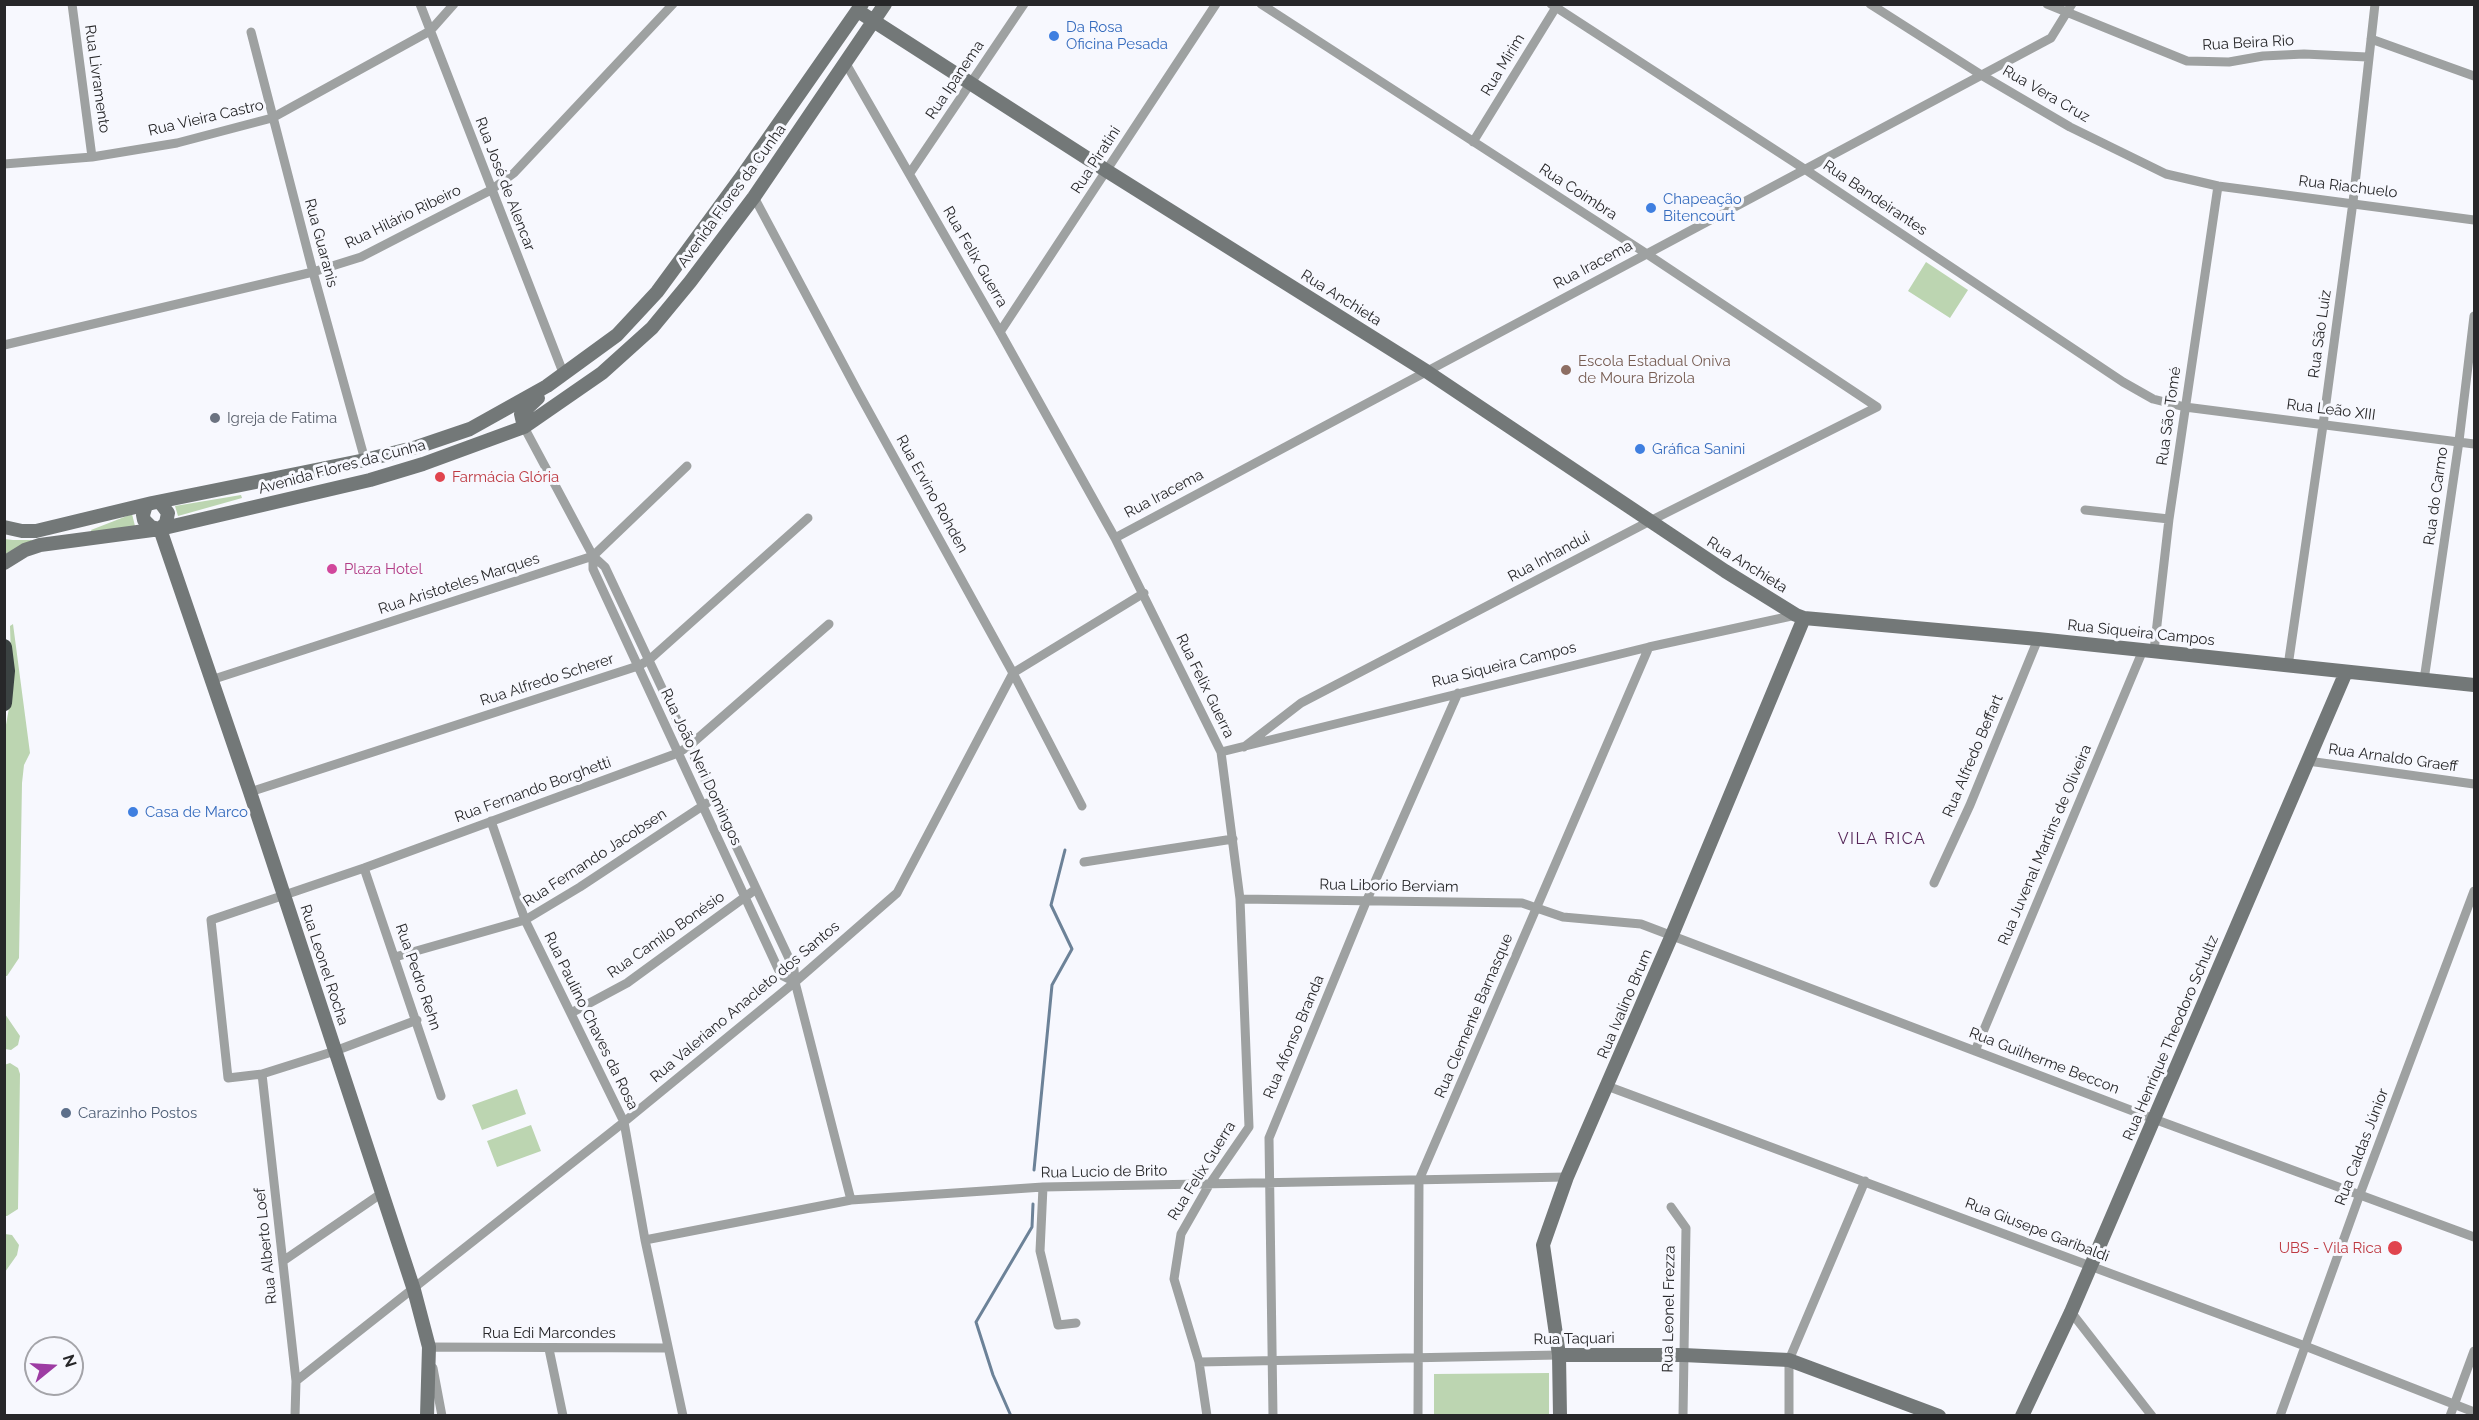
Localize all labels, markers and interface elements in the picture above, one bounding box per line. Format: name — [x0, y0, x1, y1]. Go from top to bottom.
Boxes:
place label: Da Rosa Oficina Pesada — [1066, 18, 1168, 53]
street label: Rua Livramento — [80, 24, 114, 134]
marker: Da Rosa Oficina Pesada — [1047, 29, 1061, 43]
street label: Rua Mirim — [1477, 31, 1529, 99]
street label: Rua Beira Rio — [2202, 32, 2294, 54]
street label: Rua Ipanema — [922, 37, 988, 123]
street label: Rua Vera Cruz — [1999, 62, 2093, 126]
street label: Rua Vieira Castro — [146, 96, 266, 140]
street label: Rua José de Alencar — [471, 115, 539, 253]
street label: Avenida Flores da Cunha — [674, 121, 790, 271]
street label: Rua Piratini — [1068, 123, 1124, 197]
street label: Rua Bandeirantes — [1819, 156, 1931, 240]
street label: Rua Coimbra — [1536, 160, 1620, 224]
street label: Rua Riachuelo — [2298, 172, 2398, 202]
street label: Rua Hilário Ribeiro — [342, 181, 464, 253]
place label: Chapeação Bitencourt — [1663, 190, 1742, 225]
street label: Rua Guaranis — [301, 197, 341, 289]
marker: Chapeação Bitencourt — [1644, 201, 1658, 215]
street label: Rua Felix Guerra — [939, 203, 1011, 311]
street label: Rua Iracema — [1551, 237, 1635, 293]
street label: Rua Anchieta — [1297, 266, 1385, 330]
street label: Rua São Luiz — [2305, 289, 2335, 379]
place label: Escola Estadual Oniva de Moura Brizola — [1578, 352, 1731, 387]
marker: Escola Estadual Oniva de Moura Brizola — [1559, 363, 1573, 377]
street label: Rua São Tomé — [2153, 365, 2185, 467]
street label: Rua Leão XIII — [2285, 396, 2377, 424]
place label: Igreja de Fatima — [227, 409, 337, 427]
marker: Igreja de Fatima — [208, 411, 222, 425]
street label: Rua Ervino Rohden — [892, 432, 972, 556]
street label: Avenida Flores da Cunha — [256, 436, 428, 498]
place label: Gráfica Sanini — [1652, 440, 1745, 458]
marker: Gráfica Sanini — [1633, 442, 1647, 456]
street label: Rua do Carmo — [2420, 446, 2452, 546]
street label: Rua Iracema — [1122, 466, 1206, 522]
place label: Farmácia Glória — [452, 468, 559, 486]
marker: Farmácia Glória — [433, 470, 447, 484]
street label: Rua Inhandui — [1505, 528, 1593, 586]
street label: Rua Anchieta — [1703, 533, 1791, 597]
street label: Rua Aristoteles Marques — [376, 549, 542, 619]
place label: Plaza Hotel — [344, 560, 422, 578]
marker: Plaza Hotel — [325, 562, 339, 576]
street label: Rua Siqueira Campos — [2066, 616, 2216, 650]
street label: Rua Felix Guerra — [1172, 631, 1238, 741]
street label: Rua Siqueira Campos — [1430, 638, 1578, 692]
street label: Rua Alfredo Scherer — [478, 650, 616, 710]
street label: Rua João Neri Domingos — [657, 686, 745, 848]
street label: Rua Alfredo Beffart — [1939, 692, 2007, 820]
street label: Rua Arnaldo Graeff — [2327, 740, 2459, 776]
street label: Rua Juvenal Martins de Oliveira — [1994, 742, 2096, 948]
street label: Rua Fernando Borghetti — [452, 753, 614, 827]
place label: Casa de Marco — [145, 803, 248, 821]
marker: Casa de Marco — [126, 805, 140, 819]
street label: Rua Fernando Jacobsen — [520, 805, 670, 911]
district label: VILA RICA — [1838, 829, 1926, 849]
street label: Rua Liborio Berviam — [1319, 876, 1459, 896]
street label: Rua Camilo Bonésio — [604, 888, 728, 982]
street label: Rua Leonel Rocha — [296, 902, 352, 1028]
street label: Rua Valeriano Anacleto dos Santos — [647, 918, 843, 1086]
street label: Rua Pedro Rehn — [391, 921, 445, 1033]
street label: Rua Paulino Chaves da Rosa — [540, 929, 642, 1113]
street label: Rua Clemente Barnasque — [1431, 931, 1517, 1101]
street label: Rua Henrique Theodoro Schultz — [2119, 933, 2223, 1143]
street label: Rua Ivalino Brum — [1594, 947, 1656, 1061]
street label: Rua Afonso Branda — [1260, 972, 1328, 1102]
street label: Rua Guilherme Beccon — [1966, 1024, 2122, 1098]
street label: Rua Caldas Júnior — [2331, 1086, 2393, 1208]
place label: Carazinho Postos — [78, 1104, 197, 1122]
marker: Carazinho Postos — [59, 1106, 73, 1120]
street label: Rua Felix Guerra — [1164, 1118, 1240, 1224]
street label: Rua Lucio de Brito — [1040, 1162, 1168, 1182]
street label: Rua Alberto Loef — [251, 1187, 281, 1305]
street label: Rua Giusepe Garibaldi — [1962, 1194, 2112, 1266]
place label: UBS - Vila Rica — [2279, 1239, 2382, 1257]
marker: UBS - Vila Rica — [2386, 1239, 2404, 1257]
street label: Rua Leonel Frezza — [1659, 1245, 1679, 1373]
street label: Rua Edi Marcondes — [482, 1324, 616, 1342]
street label: Rua Taquari — [1533, 1329, 1615, 1349]
north arrow — [24, 1336, 84, 1396]
text: N — [59, 1352, 81, 1370]

